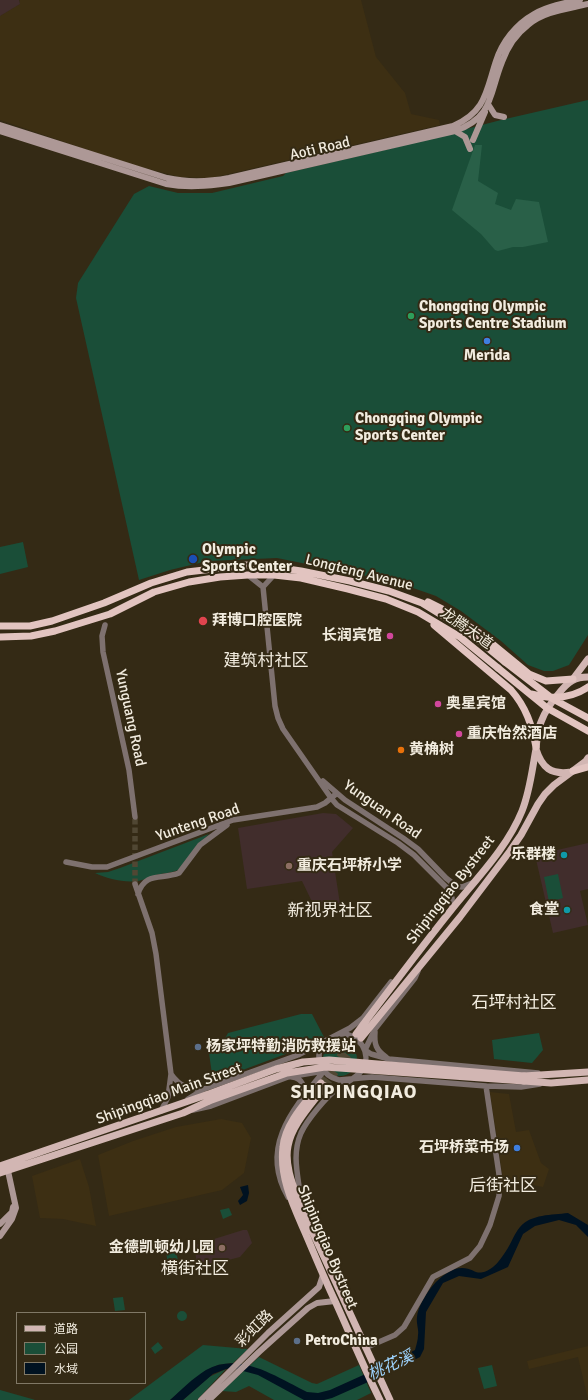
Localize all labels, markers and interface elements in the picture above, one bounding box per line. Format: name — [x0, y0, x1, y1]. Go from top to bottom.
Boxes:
street label: Aoti Road — [288, 133, 352, 165]
place label: Chongqing Olympic Sports Centre Stadium — [419, 298, 567, 333]
marker: Chongqing Olympic Sports Centre Stadium — [406, 311, 416, 321]
marker: Merida — [482, 336, 492, 346]
place label: Merida — [464, 347, 510, 365]
place label: Chongqing Olympic Sports Center — [355, 410, 482, 445]
marker: Chongqing Olympic Sports Center — [342, 423, 352, 433]
place label: Olympic Sports Center — [202, 541, 292, 576]
street label: Longteng Avenue — [303, 551, 415, 595]
marker: Olympic Sports Center — [187, 553, 199, 565]
street label: 龙腾大道 — [436, 604, 496, 654]
place label: 拜博口腔医院 — [212, 612, 302, 630]
marker: 拜博口腔医院 — [197, 615, 209, 627]
place label: 长润宾馆 — [322, 627, 382, 645]
marker: 长润宾馆 — [385, 631, 395, 641]
district label: 建筑村社区 — [224, 652, 308, 672]
street label: Yunguang Road — [111, 668, 149, 768]
place label: 奥星宾馆 — [446, 695, 506, 713]
marker: 奥星宾馆 — [433, 699, 443, 709]
place label: 重庆怡然酒店 — [467, 725, 557, 743]
marker: 重庆怡然酒店 — [454, 729, 464, 739]
place label: 黄桷树 — [409, 741, 454, 759]
marker: 黄桷树 — [396, 745, 406, 755]
street label: Yunguan Road — [340, 777, 424, 843]
street label: Yunteng Road — [154, 800, 242, 846]
street label: Shipingqiao Bystreet — [403, 832, 499, 948]
place label: 乐群楼 — [511, 846, 556, 864]
marker: 乐群楼 — [559, 850, 569, 860]
place label: 重庆石坪桥小学 — [297, 857, 402, 875]
marker: 重庆石坪桥小学 — [284, 861, 294, 871]
place label: 食堂 — [529, 901, 559, 919]
district label: 新视界社区 — [288, 902, 372, 922]
marker: 食堂 — [562, 905, 572, 915]
district label: 石坪村社区 — [472, 994, 556, 1014]
place label: 杨家坪特勤消防救援站 — [206, 1038, 356, 1056]
marker: 杨家坪特勤消防救援站 — [193, 1042, 203, 1052]
street label: Shipingqiao Main Street — [94, 1059, 244, 1129]
district label: SHIPINGQIAO — [291, 1082, 417, 1104]
place label: 石坪桥菜市场 — [419, 1139, 509, 1157]
marker: 石坪桥菜市场 — [512, 1143, 522, 1153]
district label: 后街社区 — [469, 1177, 537, 1197]
street label: Shipingqiao Bystreet — [293, 1182, 361, 1312]
place label: 金德凯顿幼儿园 — [109, 1239, 214, 1257]
marker: 金德凯顿幼儿园 — [217, 1243, 227, 1253]
district label: 横街社区 — [161, 1260, 229, 1280]
street label: 彩虹路 — [233, 1307, 277, 1351]
legend — [16, 1312, 146, 1384]
text: 道路 — [54, 1322, 78, 1337]
place label: PetroChina — [305, 1332, 378, 1350]
marker: PetroChina — [292, 1336, 302, 1346]
text: 公园 — [54, 1342, 78, 1357]
water label: 桃花溪 — [365, 1347, 417, 1385]
text: 水域 — [54, 1362, 78, 1377]

